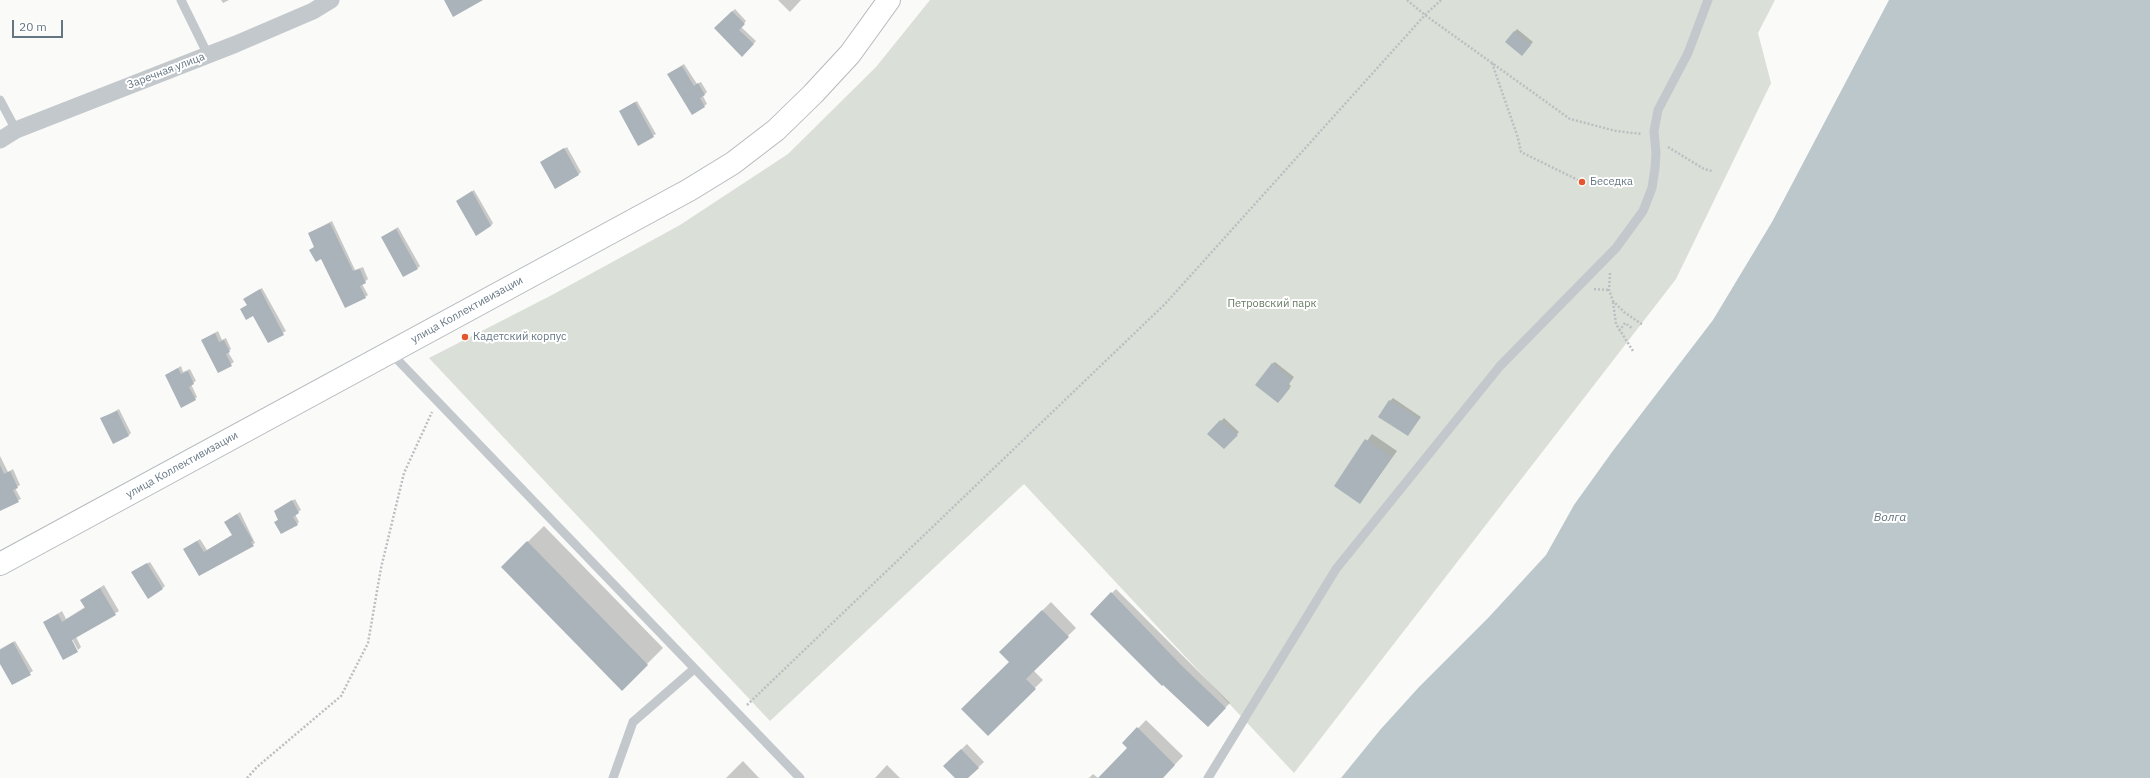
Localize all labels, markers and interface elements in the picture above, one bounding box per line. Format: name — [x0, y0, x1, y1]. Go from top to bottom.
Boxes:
scale bar — [14, 12, 65, 38]
text: 20 m — [19, 19, 47, 34]
street label: Заречная улица — [125, 50, 207, 92]
place label: Беседка — [1590, 175, 1633, 189]
marker: Беседка — [1577, 177, 1587, 187]
street label: улица Коллективизации — [409, 274, 525, 346]
park label: Петровский парк — [1227, 297, 1317, 311]
place label: Кадетский корпус — [473, 330, 567, 344]
marker: Кадетский корпус — [460, 332, 470, 342]
street label: улица Коллективизации — [124, 429, 240, 501]
water label: Волга — [1874, 511, 1906, 525]

